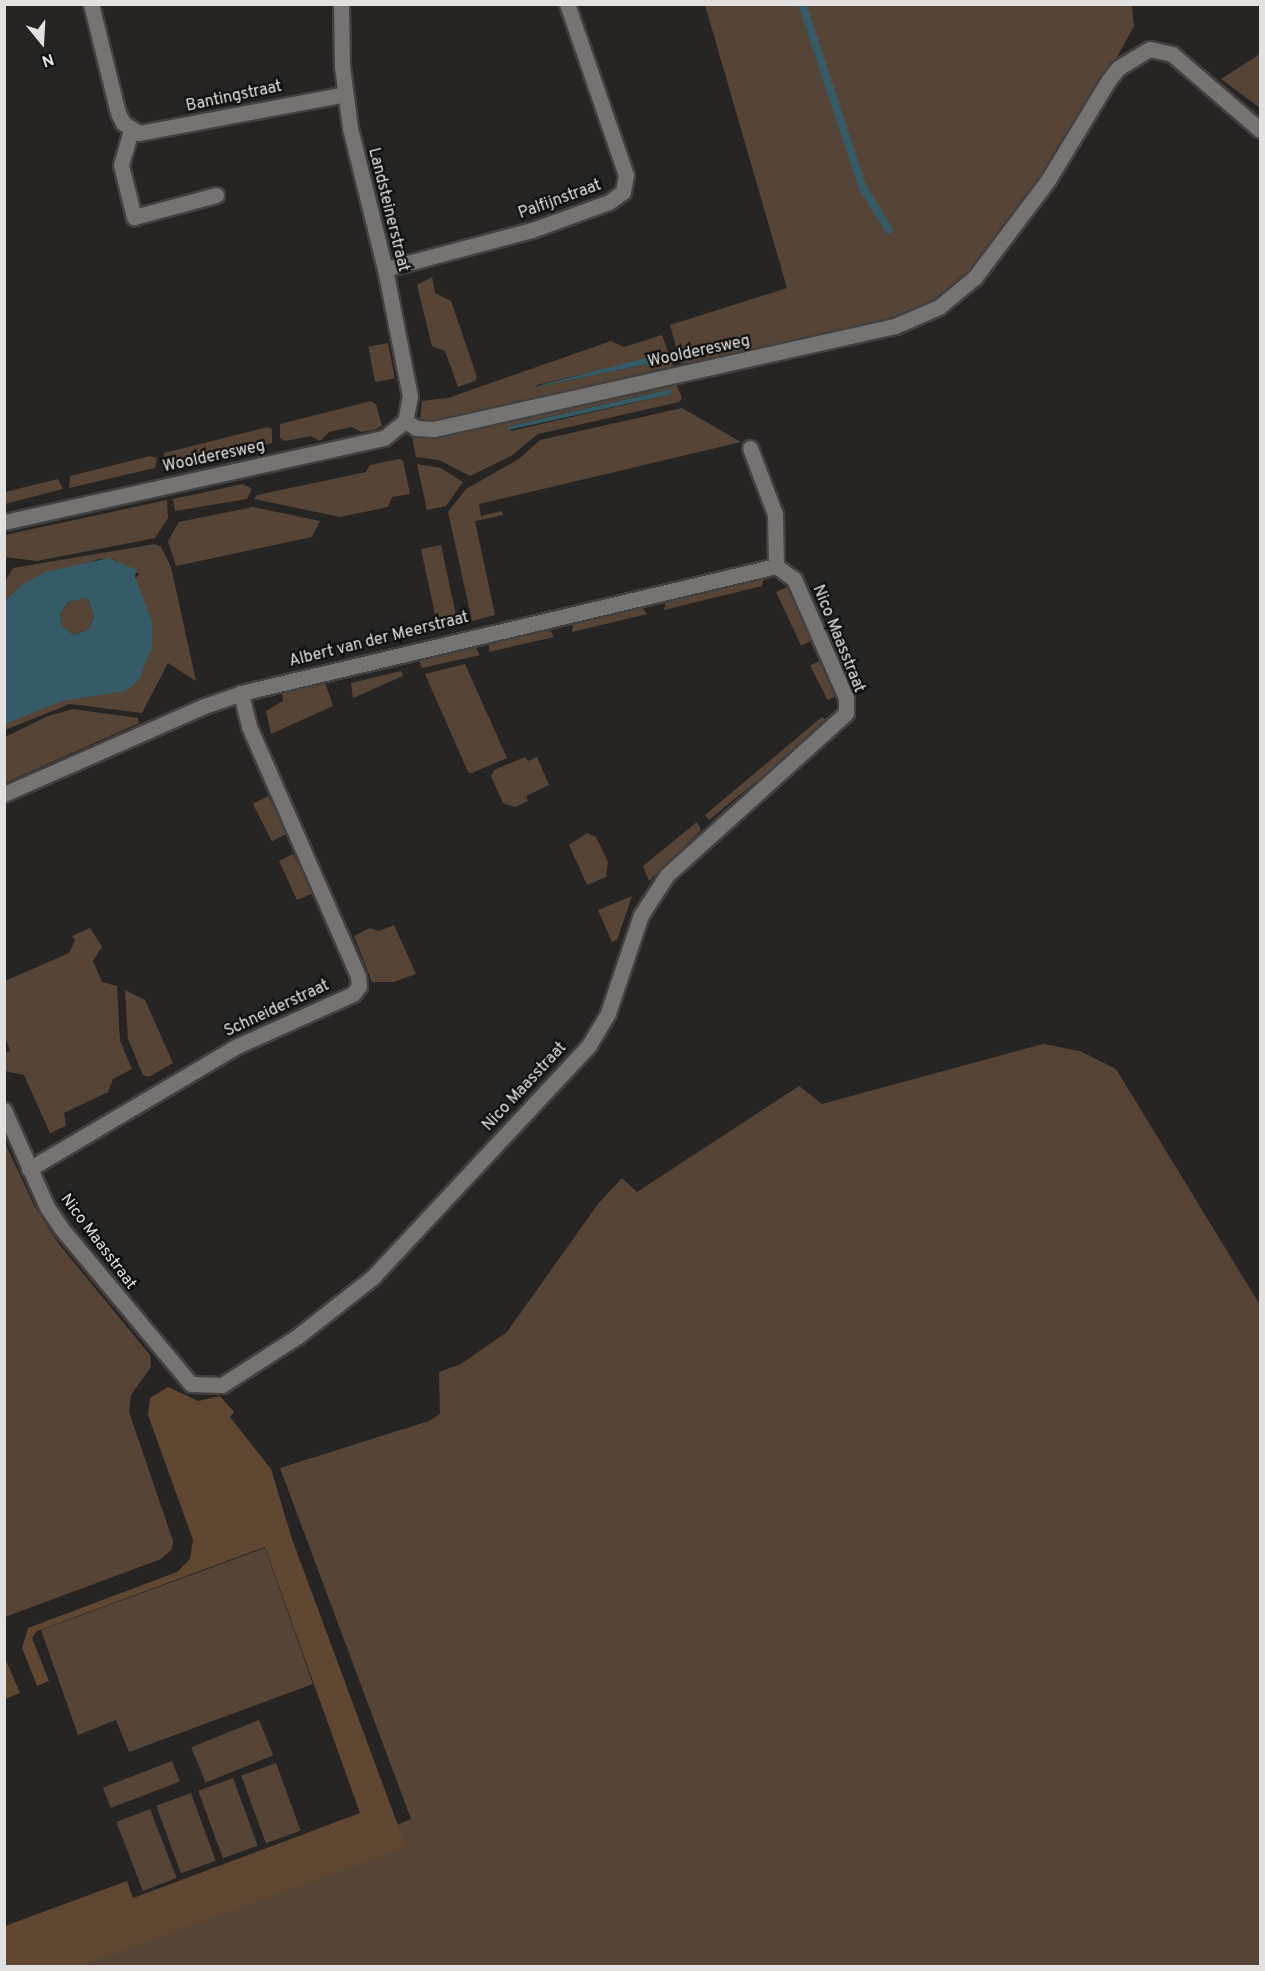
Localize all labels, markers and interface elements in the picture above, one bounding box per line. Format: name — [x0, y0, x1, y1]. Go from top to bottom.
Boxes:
north arrow — [12, 12, 72, 72]
text: N — [39, 48, 56, 70]
street label: Bantingstraat — [184, 77, 284, 117]
street label: Landsteinerstraat — [363, 146, 413, 274]
street label: Palfijnstraat — [516, 176, 604, 224]
street label: Woolderesweg — [646, 332, 752, 372]
street label: Woolderesweg — [161, 437, 267, 477]
street label: Nico Maasstraat — [808, 582, 868, 696]
street label: Albert van der Meerstraat — [287, 608, 471, 672]
street label: Schneiderstraat — [221, 976, 333, 1042]
street label: Nico Maasstraat — [479, 1039, 571, 1135]
street label: Nico Maasstraat — [56, 1191, 140, 1293]

